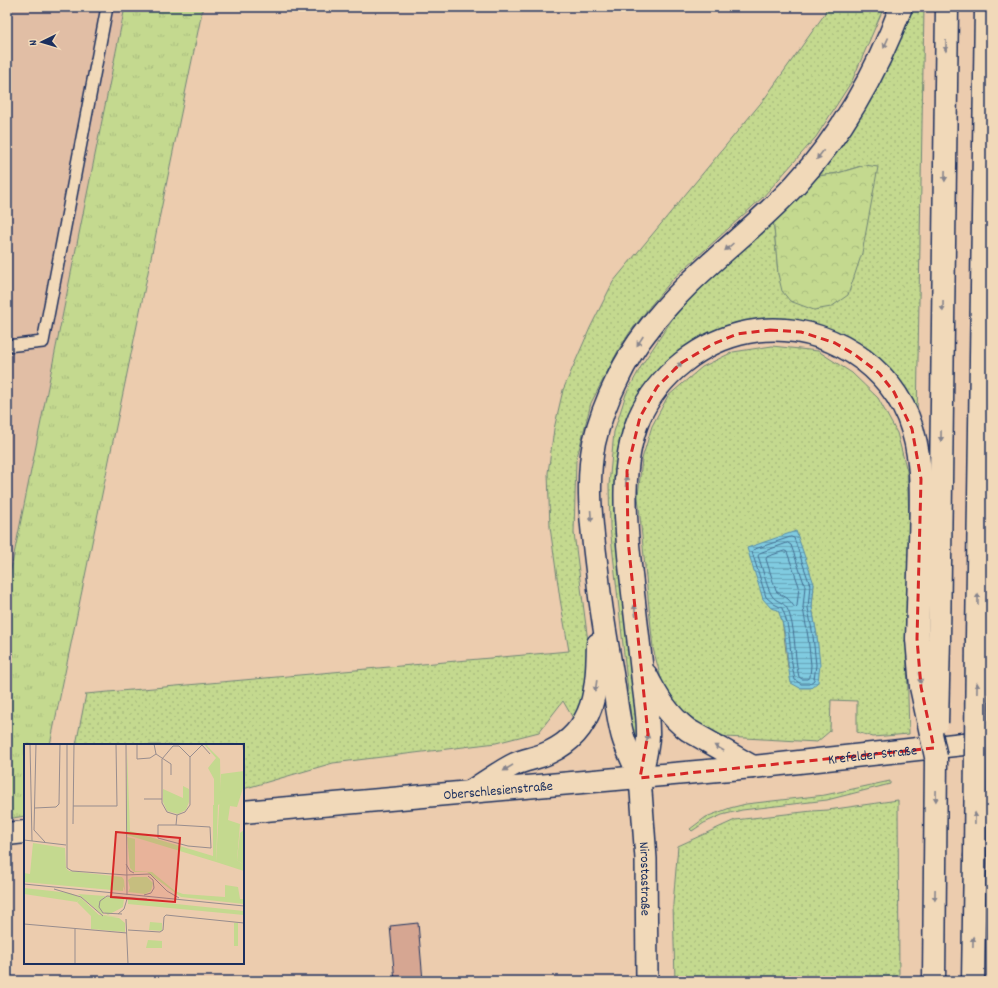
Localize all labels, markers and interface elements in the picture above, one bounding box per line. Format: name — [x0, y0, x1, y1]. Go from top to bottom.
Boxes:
north arrow — [22, 22, 62, 62]
one-way arrow — [883, 38, 889, 49]
text: N — [26, 39, 42, 46]
one-way arrow — [943, 40, 949, 53]
one-way arrow — [816, 149, 824, 160]
one-way arrow — [941, 170, 948, 182]
one-way arrow — [724, 242, 734, 252]
one-way arrow — [940, 300, 946, 313]
one-way arrow — [636, 336, 644, 346]
one-way arrow — [674, 362, 683, 371]
one-way arrow — [938, 430, 944, 443]
one-way arrow — [622, 475, 629, 487]
one-way arrow — [587, 509, 594, 522]
one-way arrow — [975, 592, 981, 605]
one-way arrow — [632, 604, 638, 616]
one-way arrow — [916, 671, 923, 684]
one-way arrow — [593, 680, 599, 692]
one-way arrow — [973, 682, 980, 694]
one-way arrow — [644, 733, 650, 746]
street label: Krefelder Straße — [827, 741, 918, 771]
inset map — [24, 744, 244, 964]
one-way arrow — [713, 745, 725, 752]
one-way arrow — [502, 765, 514, 772]
street label: Oberschlesienstraße — [443, 777, 554, 806]
one-way arrow — [933, 790, 939, 803]
one-way arrow — [972, 811, 978, 824]
street label: Nirostastraße — [633, 841, 654, 916]
one-way arrow — [932, 889, 938, 902]
one-way arrow — [970, 935, 976, 948]

